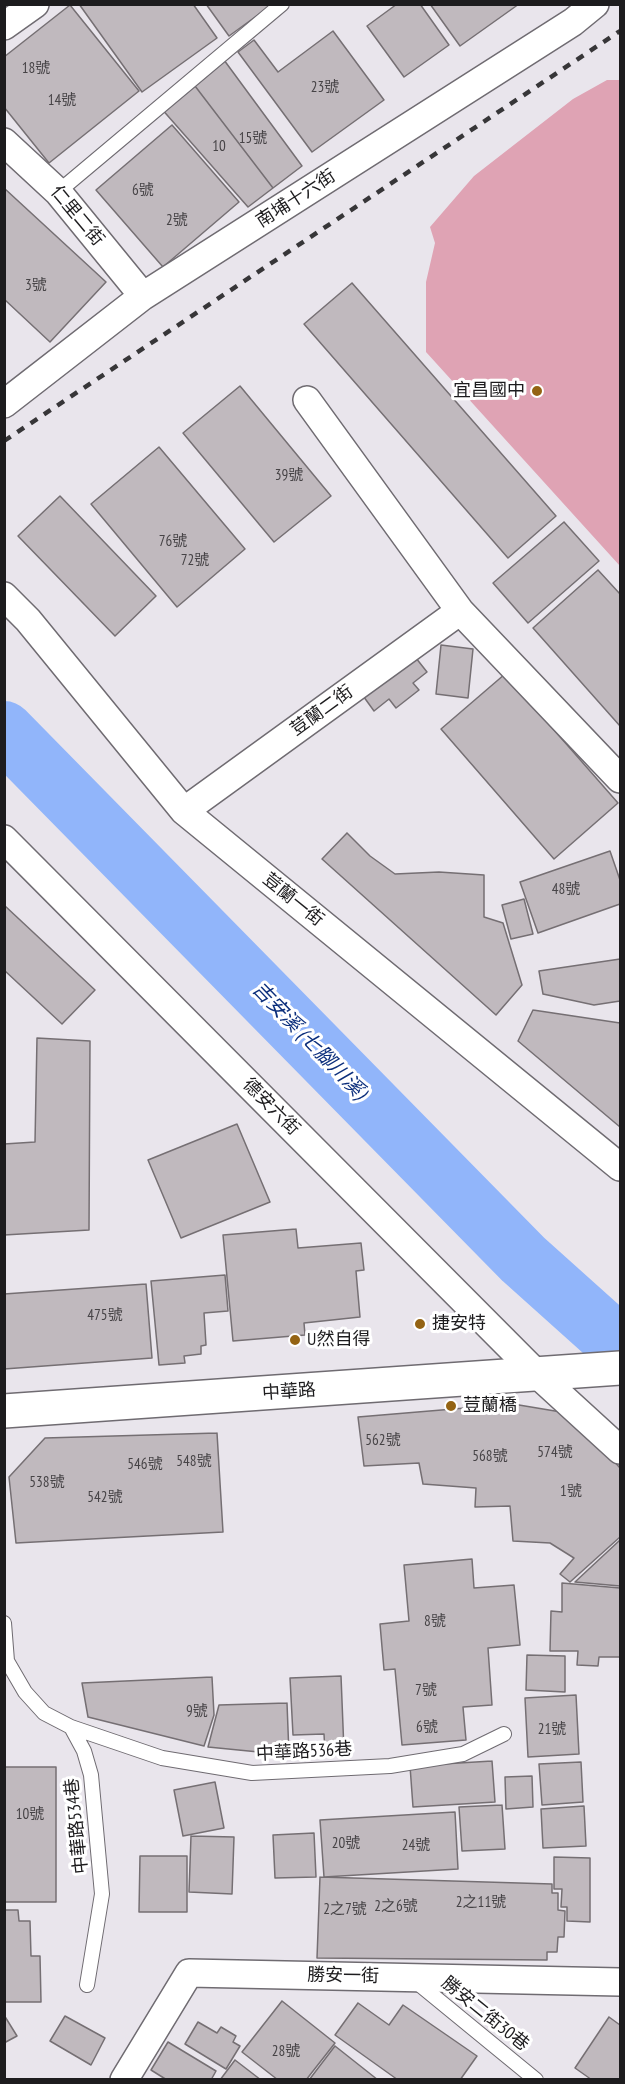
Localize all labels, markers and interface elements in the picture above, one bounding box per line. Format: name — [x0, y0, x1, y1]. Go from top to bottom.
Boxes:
house number: 18號 — [22, 60, 50, 78]
house number: 23號 — [311, 79, 339, 97]
house number: 14號 — [48, 92, 76, 110]
house number: 15號 — [239, 130, 267, 148]
house number: 10 — [212, 138, 226, 156]
street label: 南埔十六街 — [252, 165, 340, 233]
street label: 仁里二街 — [46, 181, 108, 251]
house number: 6號 — [132, 182, 154, 200]
house number: 2號 — [166, 212, 188, 230]
house number: 3號 — [25, 277, 47, 295]
place label: 宜昌國中 — [453, 380, 525, 402]
marker: 宜昌國中 — [530, 384, 544, 398]
house number: 39號 — [275, 467, 303, 485]
house number: 76號 — [159, 533, 187, 551]
house number: 72號 — [181, 552, 209, 570]
street label: 荳蘭二街 — [287, 681, 357, 741]
street label: 荳蘭一街 — [258, 869, 328, 931]
house number: 48號 — [552, 881, 580, 899]
water label: 吉安溪 (七腳川溪) — [247, 977, 371, 1105]
street label: 德安六街 — [238, 1074, 304, 1140]
house number: 475號 — [87, 1307, 123, 1325]
place label: 捷安特 — [432, 1313, 486, 1335]
marker: 捷安特 — [413, 1317, 427, 1331]
place label: U然自得 — [307, 1329, 370, 1351]
marker: U然自得 — [288, 1333, 302, 1347]
street label: 中華路 — [261, 1379, 317, 1405]
place label: 荳蘭橋 — [463, 1395, 517, 1417]
marker: 荳蘭橋 — [444, 1399, 458, 1413]
house number: 562號 — [365, 1432, 401, 1450]
house number: 574號 — [537, 1444, 573, 1462]
house number: 568號 — [472, 1448, 508, 1466]
house number: 548號 — [176, 1453, 212, 1471]
house number: 546號 — [127, 1456, 163, 1474]
house number: 538號 — [29, 1474, 65, 1492]
house number: 1號 — [560, 1483, 582, 1501]
house number: 542號 — [87, 1489, 123, 1507]
house number: 8號 — [424, 1613, 446, 1631]
house number: 7號 — [415, 1682, 437, 1700]
house number: 9號 — [186, 1703, 208, 1721]
house number: 6號 — [416, 1719, 438, 1737]
house number: 21號 — [538, 1721, 566, 1739]
street label: 中華路536巷 — [255, 1739, 353, 1765]
street label: 中華路534巷 — [61, 1777, 93, 1875]
house number: 10號 — [16, 1806, 44, 1824]
house number: 20號 — [332, 1835, 360, 1853]
house number: 24號 — [402, 1837, 430, 1855]
house number: 2之11號 — [456, 1894, 506, 1912]
house number: 2之6號 — [374, 1898, 418, 1916]
house number: 2之7號 — [323, 1901, 367, 1919]
street label: 勝安一街 — [307, 1965, 379, 1987]
street label: 勝安二街30巷 — [437, 1972, 533, 2056]
house number: 28號 — [272, 2043, 300, 2061]

